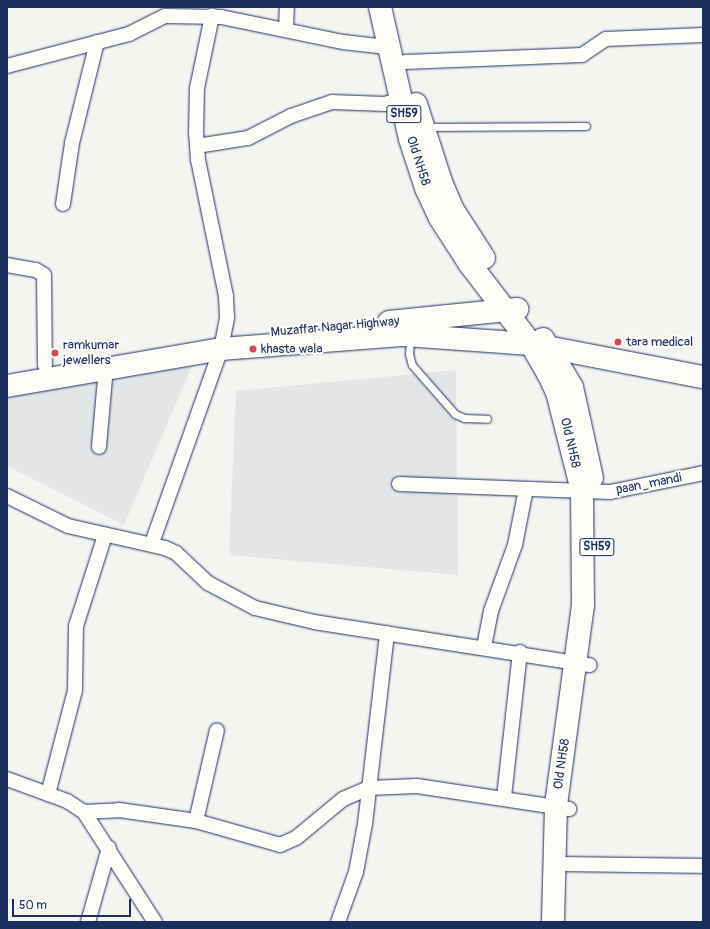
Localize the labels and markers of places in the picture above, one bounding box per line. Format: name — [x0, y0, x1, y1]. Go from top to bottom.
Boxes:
place label: tara medical — [626, 334, 693, 350]
marker: tara medical — [613, 337, 623, 347]
place label: ramkumar jewellers — [63, 338, 119, 369]
place label: khasta wala — [261, 341, 322, 357]
marker: khasta wala — [248, 344, 258, 354]
marker: ramkumar jewellers — [50, 348, 60, 358]

